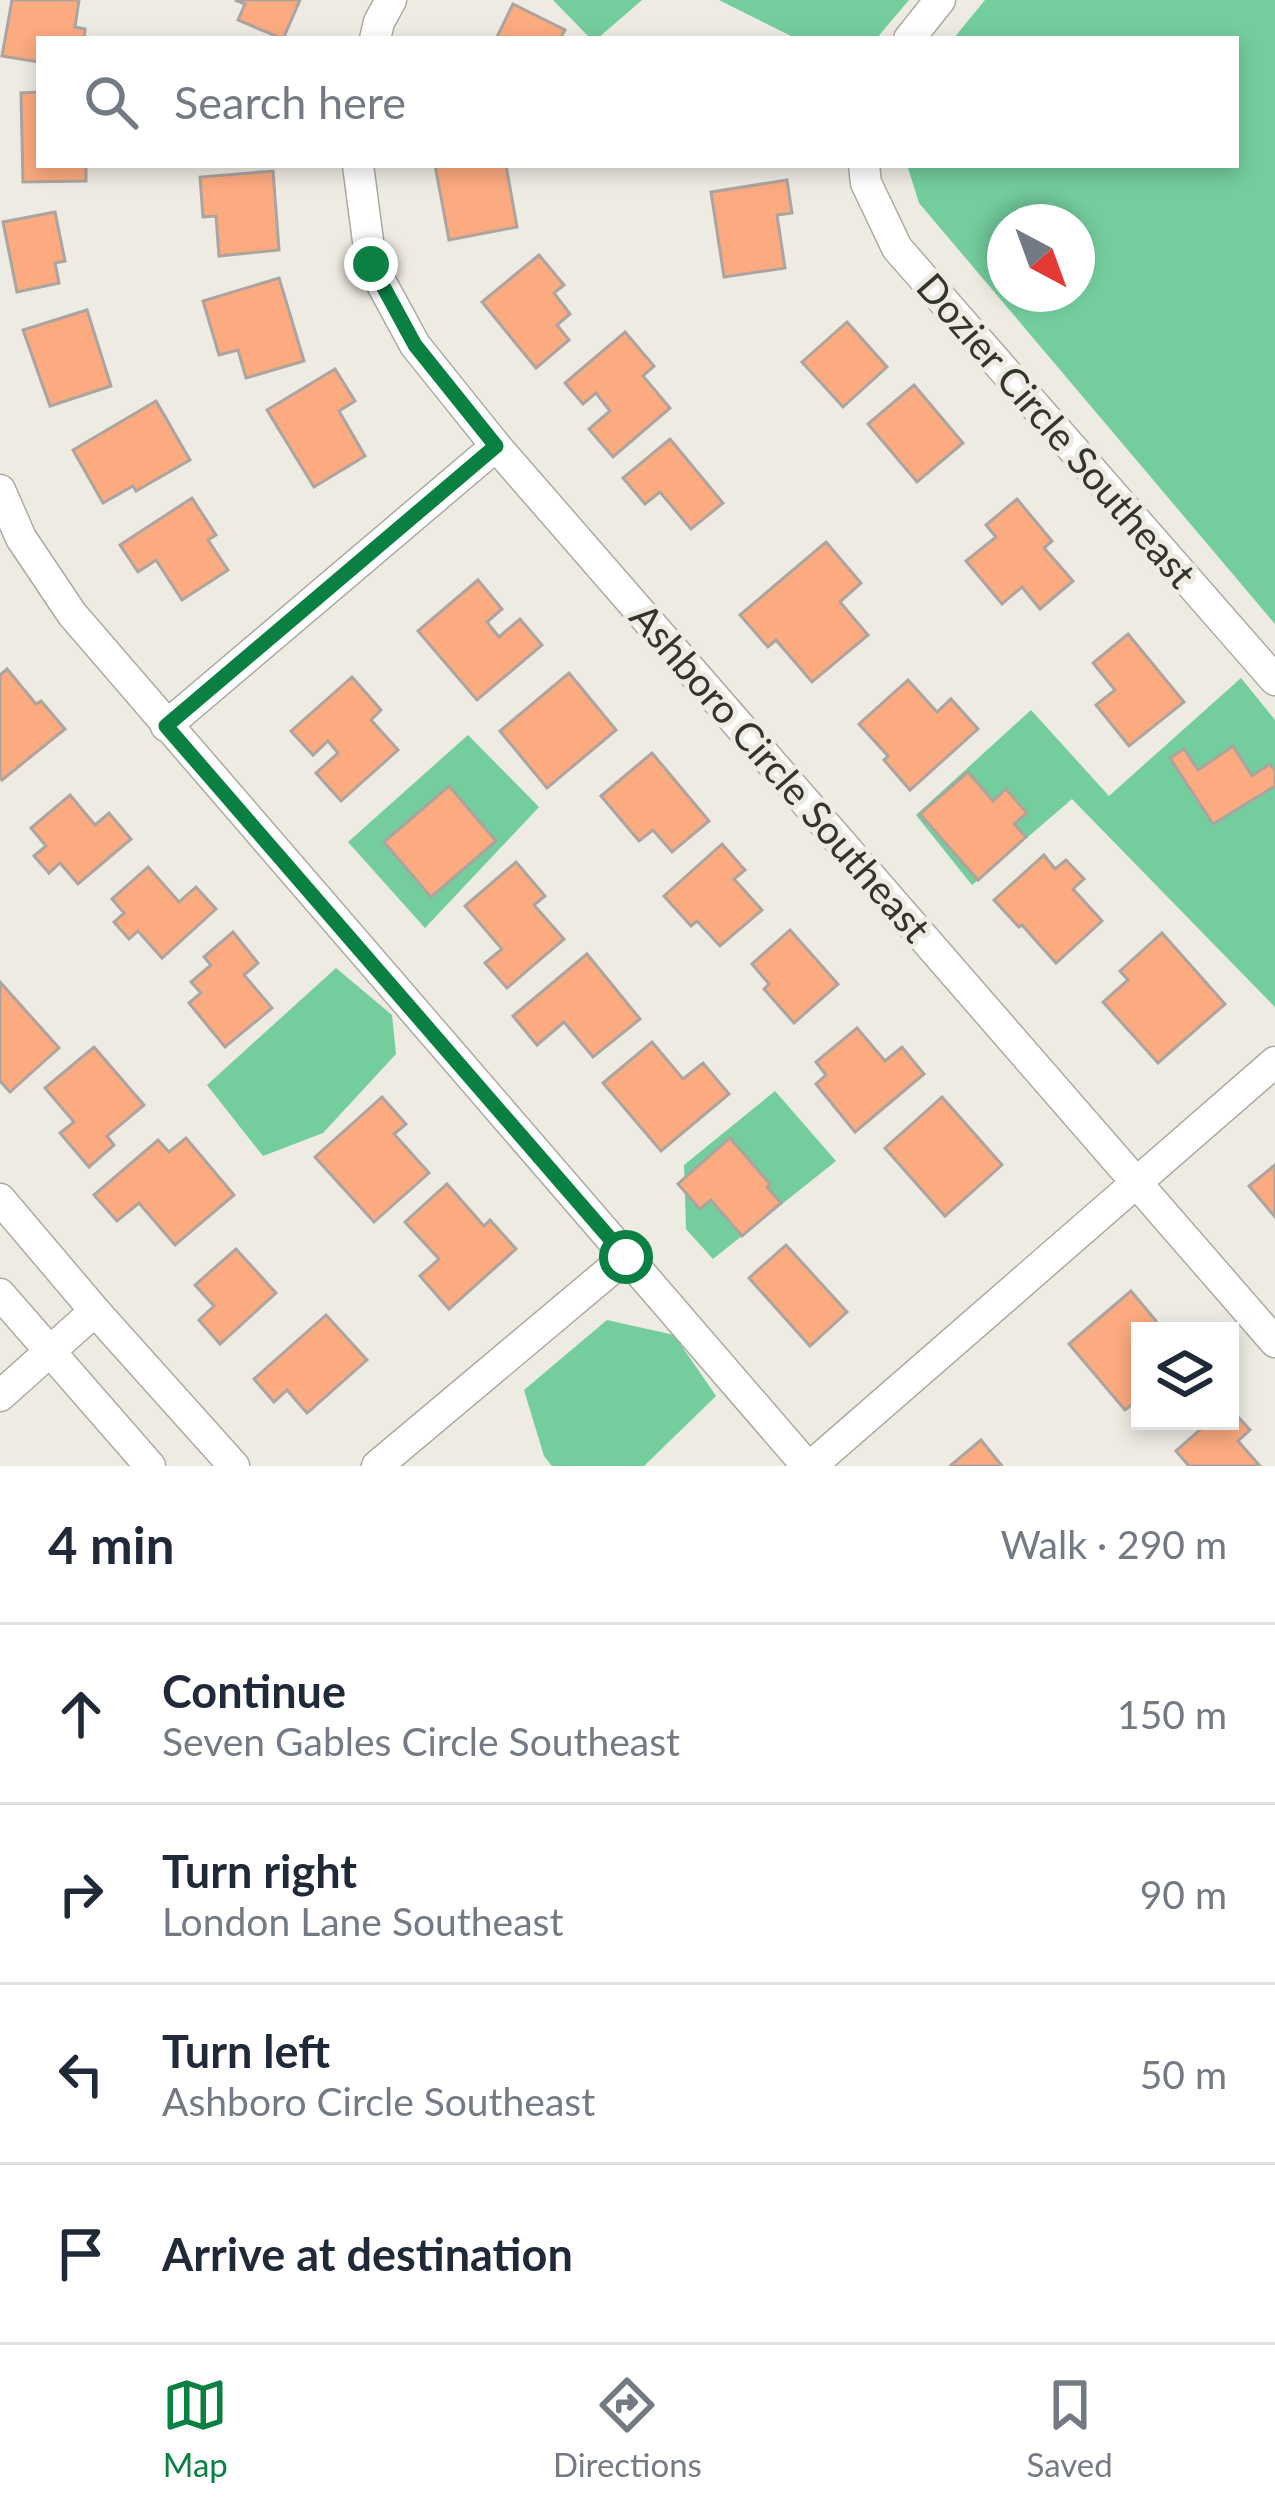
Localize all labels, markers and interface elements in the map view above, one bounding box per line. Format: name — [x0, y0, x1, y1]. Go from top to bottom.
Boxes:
search box — [36, 36, 1239, 168]
icon: search — [78, 69, 144, 135]
text: Search here — [174, 75, 406, 129]
north arrow — [987, 204, 1095, 312]
route end — [344, 237, 398, 291]
street label: Dozier Circle Southeast — [908, 264, 1206, 596]
street label: Ashboro Circle Southeast — [622, 593, 940, 951]
route start — [599, 1230, 653, 1284]
map controls — [1131, 1322, 1239, 1430]
button: layers — [1131, 1322, 1239, 1430]
text: 4 min — [48, 1514, 174, 1575]
text: Walk · 290 m — [1000, 1521, 1227, 1567]
text: Continue — [162, 1664, 346, 1718]
icon: ahead — [48, 1681, 114, 1747]
text: 150 m — [1117, 1691, 1227, 1737]
text: Seven Gables Circle Southeast — [162, 1718, 680, 1764]
text: Turn right — [162, 1844, 357, 1898]
icon: right — [48, 1861, 114, 1927]
text: 90 m — [1140, 1871, 1227, 1917]
text: London Lane Southeast — [162, 1898, 563, 1944]
text: Turn left — [162, 2024, 330, 2078]
icon: left — [48, 2041, 114, 2107]
text: 50 m — [1140, 2051, 1227, 2097]
text: Ashboro Circle Southeast — [162, 2078, 595, 2124]
icon: arrive — [48, 2221, 114, 2287]
text: Arrive at destination — [162, 2227, 573, 2281]
tab: Map — [162, 2372, 228, 2484]
tab: Directions — [553, 2372, 702, 2484]
tab: Saved — [1026, 2372, 1113, 2484]

